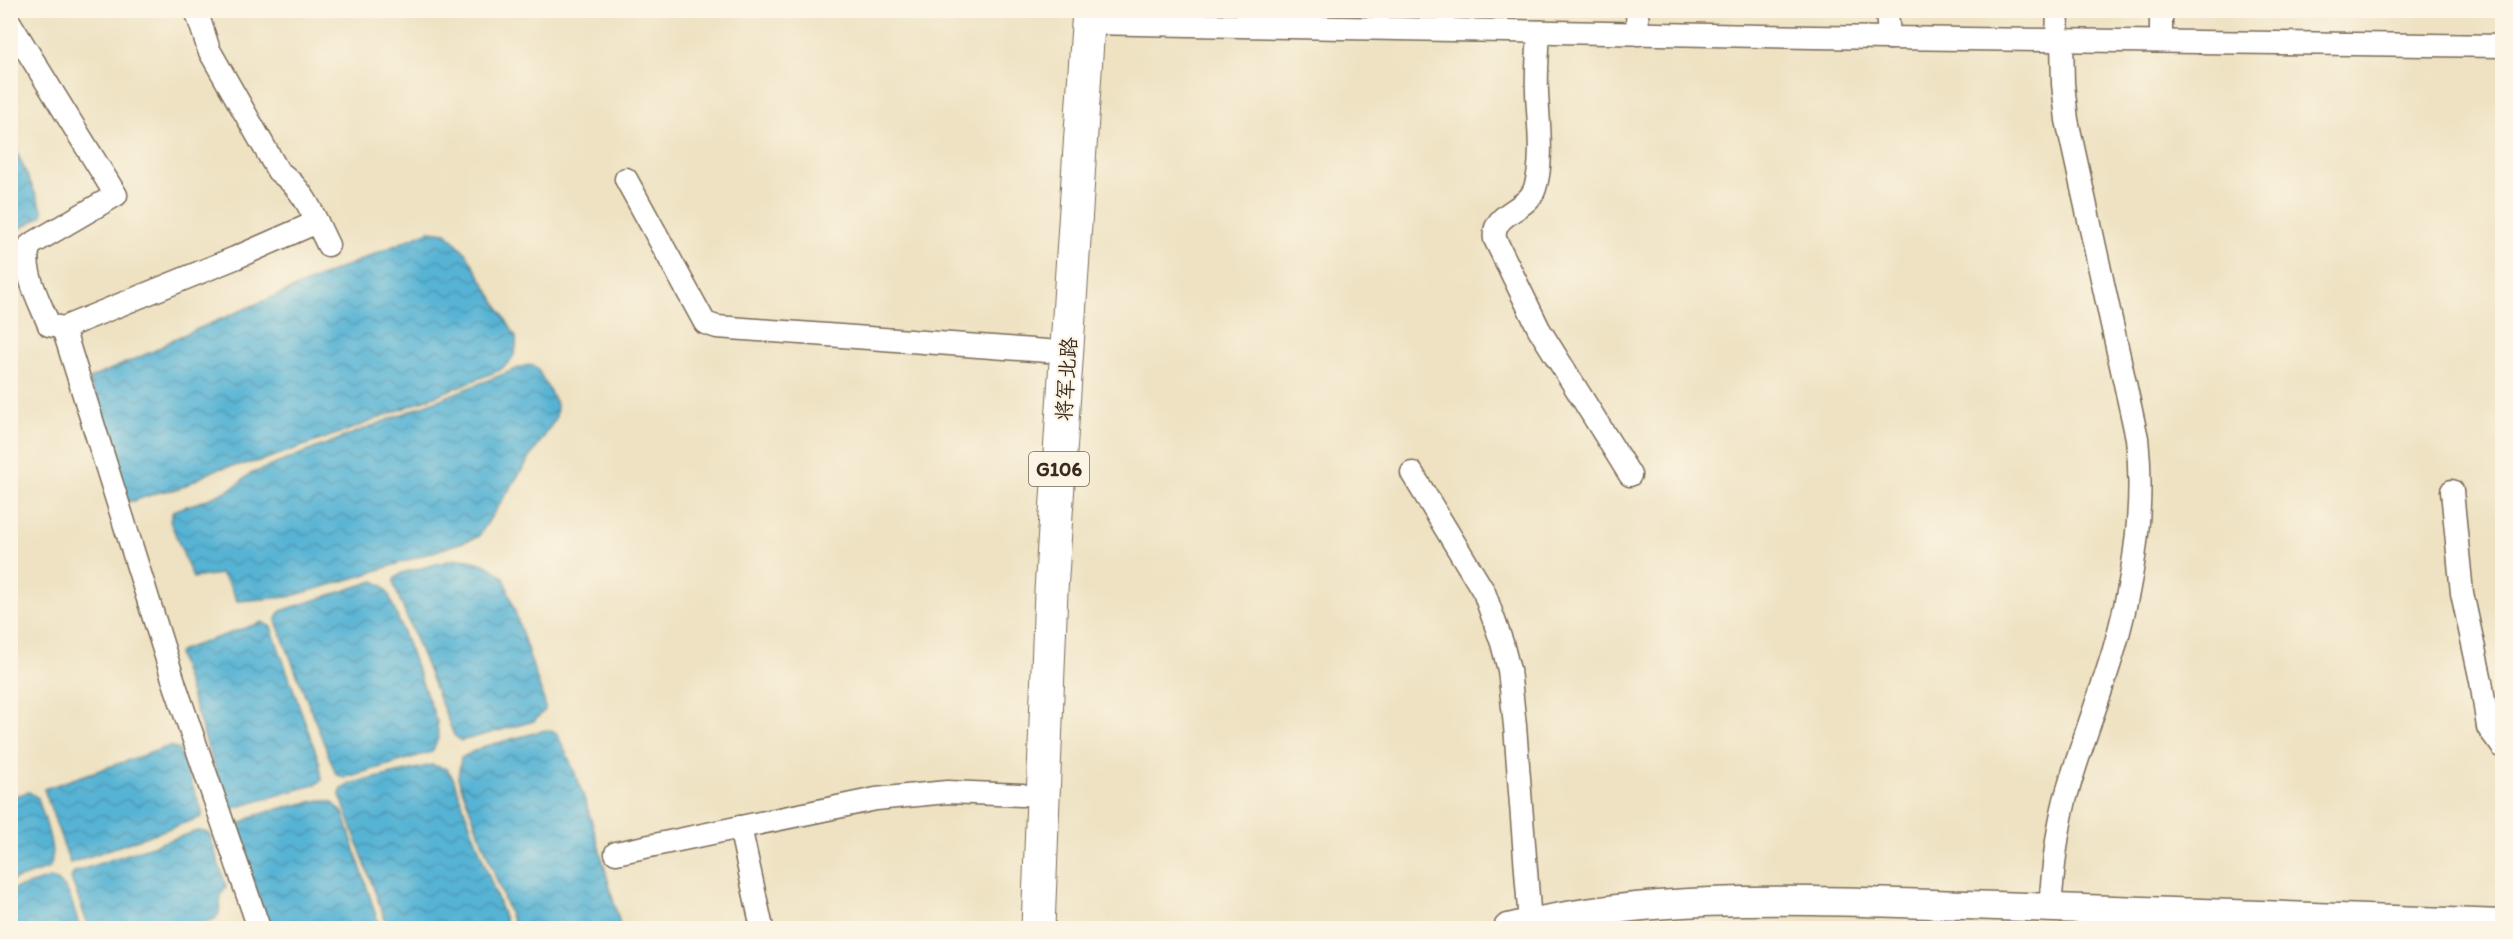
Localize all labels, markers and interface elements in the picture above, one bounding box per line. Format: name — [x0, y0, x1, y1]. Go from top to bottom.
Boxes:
street label: 将军北路 — [1051, 336, 1081, 422]
road number: G106 — [1029, 452, 1089, 486]

